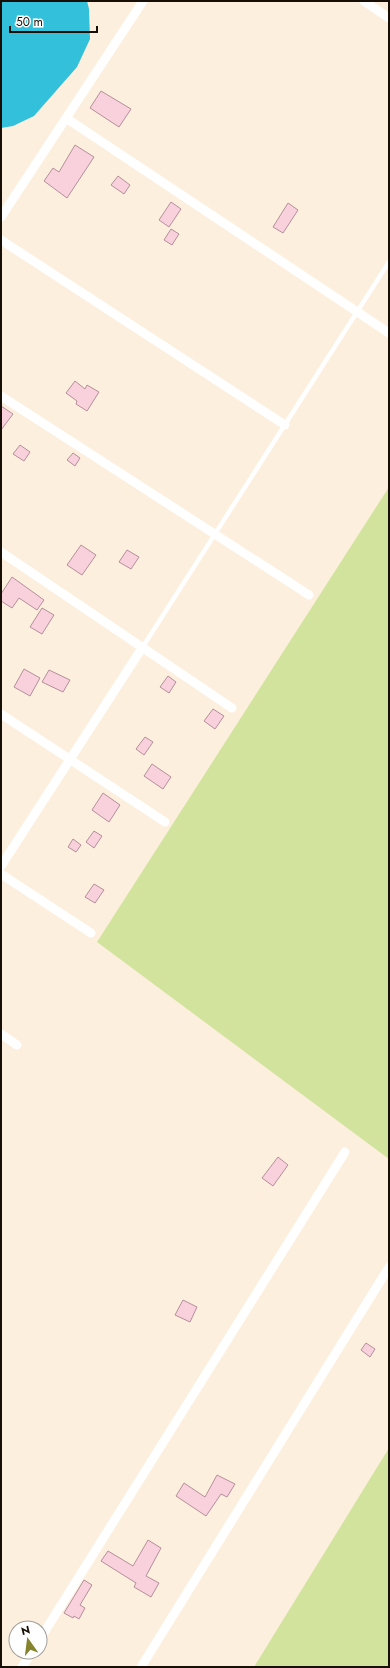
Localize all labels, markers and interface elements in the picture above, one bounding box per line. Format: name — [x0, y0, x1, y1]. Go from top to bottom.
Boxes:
scale bar — [10, 8, 97, 34]
text: 50 m — [16, 13, 43, 31]
north arrow — [8, 1620, 48, 1660]
text: N — [19, 1621, 32, 1639]

